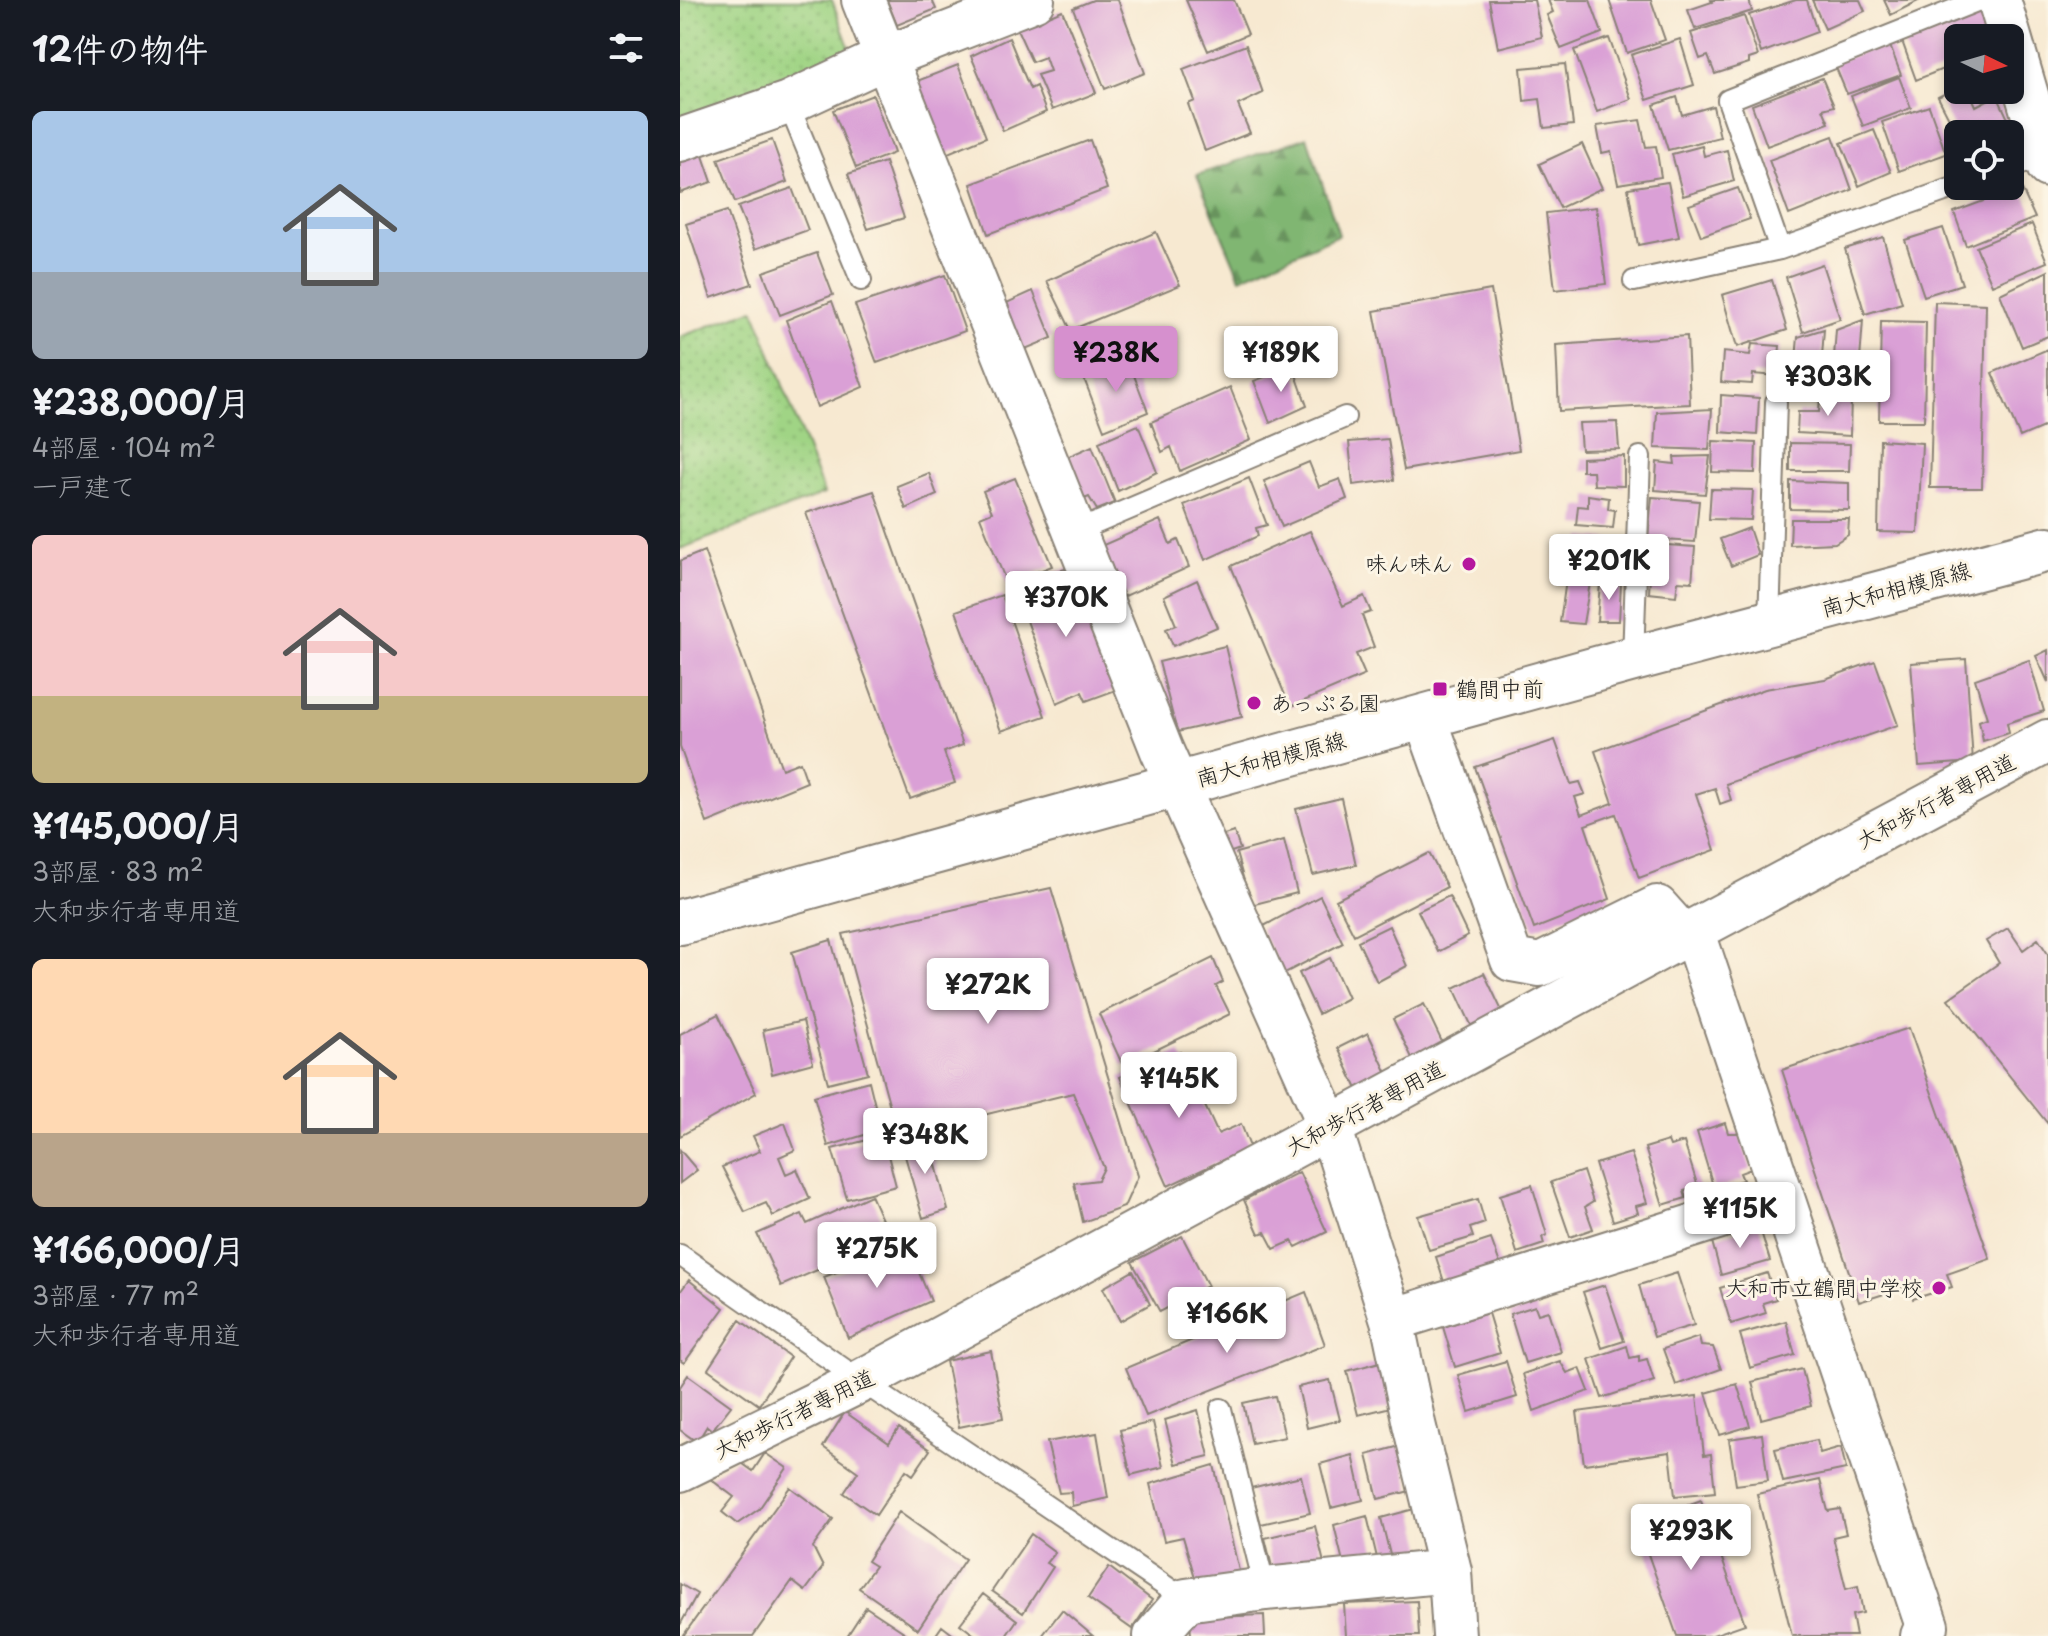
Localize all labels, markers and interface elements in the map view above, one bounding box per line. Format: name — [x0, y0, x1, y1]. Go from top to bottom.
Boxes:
text: 12件の物件 — [32, 22, 208, 74]
north arrow — [1944, 24, 2024, 104]
map controls — [1944, 24, 2024, 200]
icon: filters — [604, 26, 648, 70]
button: locate — [1944, 120, 2024, 200]
icon: home — [268, 163, 412, 307]
pin: ¥238K — [1060, 326, 1172, 394]
pin: ¥189K — [1225, 326, 1337, 394]
text: ¥238K — [1072, 332, 1160, 371]
text: ¥189K — [1242, 332, 1320, 371]
pin: ¥303K — [1772, 350, 1884, 418]
text: ¥303K — [1784, 356, 1872, 395]
text: ¥238,000/月 — [32, 375, 251, 427]
text: 4部屋 · 104 m² — [32, 427, 216, 466]
text: 一戸建て — [32, 466, 136, 505]
pin: ¥201K — [1553, 534, 1665, 602]
text: ¥201K — [1567, 540, 1651, 579]
place label: 味ん味ん — [1365, 546, 1453, 579]
street label: 南大和相模原線 — [1817, 552, 1974, 623]
marker: 味ん味ん — [1460, 555, 1478, 573]
pin: ¥370K — [1010, 571, 1122, 639]
text: ¥370K — [1023, 577, 1109, 616]
icon: home — [268, 587, 412, 731]
place label: 鶴間中前 — [1456, 671, 1544, 704]
marker: 鶴間中前 — [1431, 680, 1449, 698]
place label: あっぷる園 — [1270, 685, 1380, 718]
marker: あっぷる園 — [1245, 694, 1263, 712]
street label: 南大和相模原線 — [1192, 722, 1349, 793]
street label: 大和歩行者専用道 — [1850, 744, 2021, 856]
text: ¥145,000/月 — [32, 799, 244, 851]
text: 3部屋 · 83 m² — [32, 851, 204, 890]
text: 大和歩行者専用道 — [32, 890, 240, 929]
pin: ¥272K — [932, 958, 1044, 1026]
text: ¥272K — [945, 964, 1031, 1003]
icon: home — [268, 1011, 412, 1155]
street label: 大和歩行者専用道 — [1279, 1051, 1450, 1163]
pin: ¥145K — [1123, 1052, 1235, 1120]
text: ¥145K — [1139, 1058, 1219, 1097]
pin: ¥348K — [869, 1108, 981, 1176]
text: ¥348K — [881, 1114, 969, 1153]
pin: ¥115K — [1684, 1182, 1796, 1250]
text: ¥115K — [1702, 1188, 1778, 1227]
pin: ¥275K — [821, 1222, 933, 1290]
text: ¥166,000/月 — [32, 1223, 246, 1275]
text: ¥275K — [835, 1228, 919, 1267]
place label: 大和市立鶴間中学校 — [1725, 1270, 1923, 1303]
text: 3部屋 · 77 m² — [32, 1275, 199, 1314]
marker: 大和市立鶴間中学校 — [1930, 1279, 1948, 1297]
pin: ¥166K — [1171, 1287, 1283, 1355]
text: ¥166K — [1186, 1293, 1268, 1332]
text: 大和歩行者専用道 — [32, 1314, 240, 1353]
street label: 大和歩行者専用道 — [707, 1359, 880, 1466]
pin: ¥293K — [1635, 1504, 1747, 1572]
text: ¥293K — [1649, 1510, 1733, 1549]

